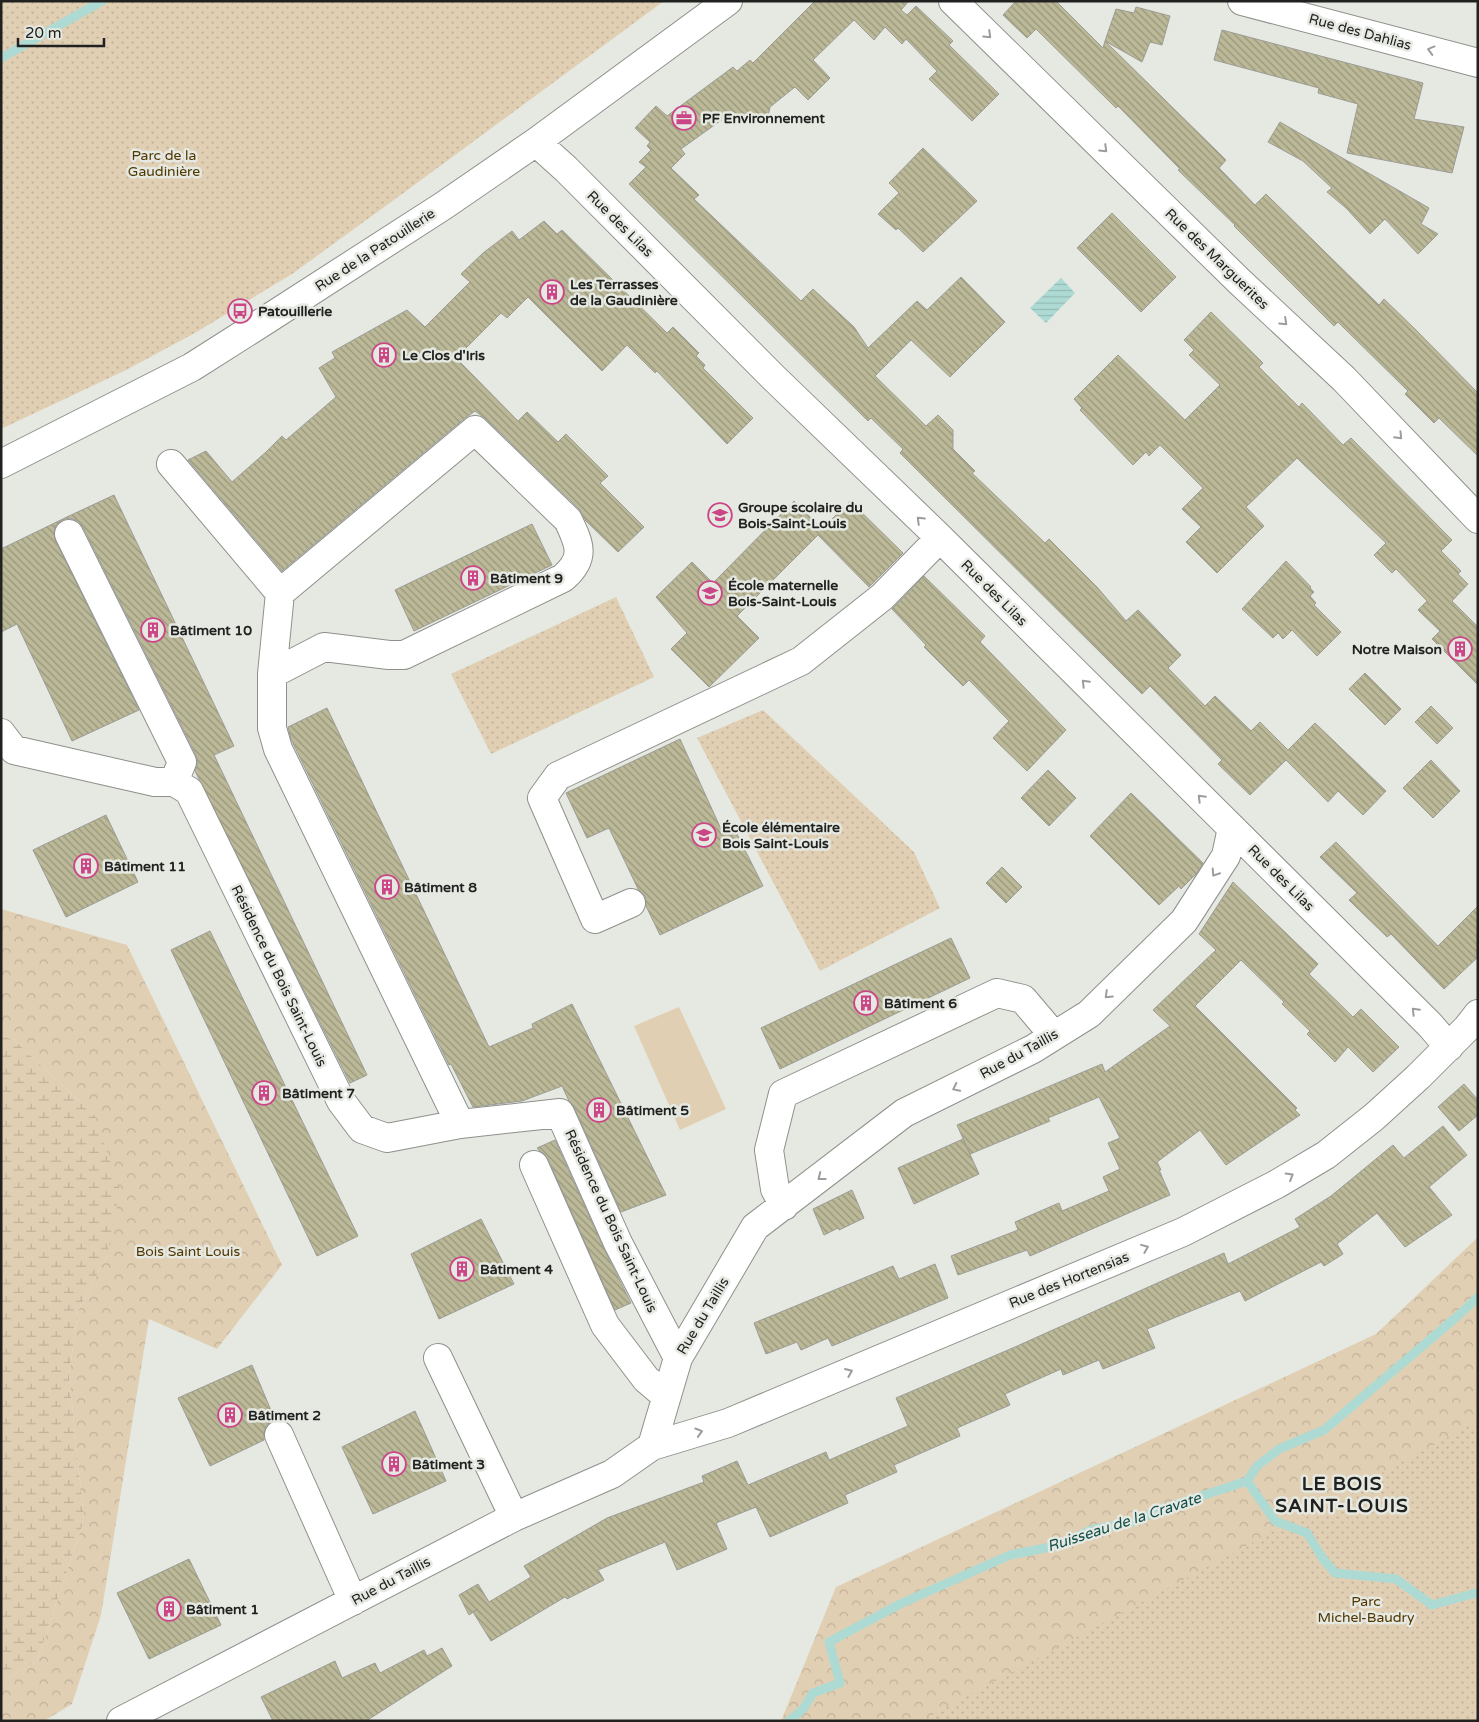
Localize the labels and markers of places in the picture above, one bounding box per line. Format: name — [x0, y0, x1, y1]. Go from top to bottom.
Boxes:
office icon: PF Environnement — [671, 105, 697, 131]
place label: PF Environnement — [702, 110, 825, 127]
place label: Les Terrasses de la Gaudinière — [570, 276, 678, 309]
building icon: Les Terrasses de la Gaudinière — [539, 279, 565, 305]
bus stop icon: Patouillerie — [227, 298, 253, 324]
place label: Patouillerie — [258, 303, 332, 320]
building icon: Le Clos d'Iris — [371, 342, 397, 368]
place label: Le Clos d'Iris — [402, 347, 485, 364]
place label: Groupe scolaire du Bois-Saint-Louis — [738, 499, 863, 532]
school or university icon: Groupe scolaire du Bois-Saint-Louis — [707, 502, 733, 528]
building icon: Bâtiment 9 — [460, 565, 486, 591]
place label: Bâtiment 9 — [490, 570, 563, 587]
place label: École maternelle Bois-Saint-Louis — [728, 577, 838, 610]
school or university icon: École maternelle Bois-Saint-Louis — [697, 580, 723, 606]
building icon: Bâtiment 10 — [140, 617, 166, 643]
place label: Bâtiment 10 — [170, 622, 252, 639]
building icon: Notre Maison — [1447, 636, 1473, 662]
place label: Notre Maison — [1352, 641, 1442, 658]
place label: École élémentaire Bois Saint-Louis — [722, 819, 840, 852]
school or university icon: École élémentaire Bois Saint-Louis — [691, 822, 717, 848]
building icon: Bâtiment 11 — [73, 853, 99, 879]
place label: Bâtiment 11 — [104, 858, 186, 875]
building icon: Bâtiment 8 — [374, 874, 400, 900]
place label: Bâtiment 8 — [404, 879, 477, 896]
building icon: Bâtiment 6 — [853, 990, 879, 1016]
place label: Bâtiment 6 — [884, 995, 957, 1012]
building icon: Bâtiment 7 — [251, 1080, 277, 1106]
place label: Bâtiment 7 — [282, 1085, 355, 1102]
building icon: Bâtiment 5 — [586, 1097, 612, 1123]
place label: Bâtiment 5 — [616, 1102, 689, 1119]
building icon: Bâtiment 4 — [449, 1256, 475, 1282]
place label: Bâtiment 4 — [480, 1261, 553, 1278]
building icon: Bâtiment 2 — [217, 1402, 243, 1428]
place label: Bâtiment 2 — [248, 1407, 321, 1424]
building icon: Bâtiment 3 — [381, 1451, 407, 1477]
place label: Bâtiment 3 — [412, 1456, 485, 1473]
building icon: Bâtiment 1 — [156, 1596, 182, 1622]
place label: Bâtiment 1 — [186, 1601, 259, 1618]

